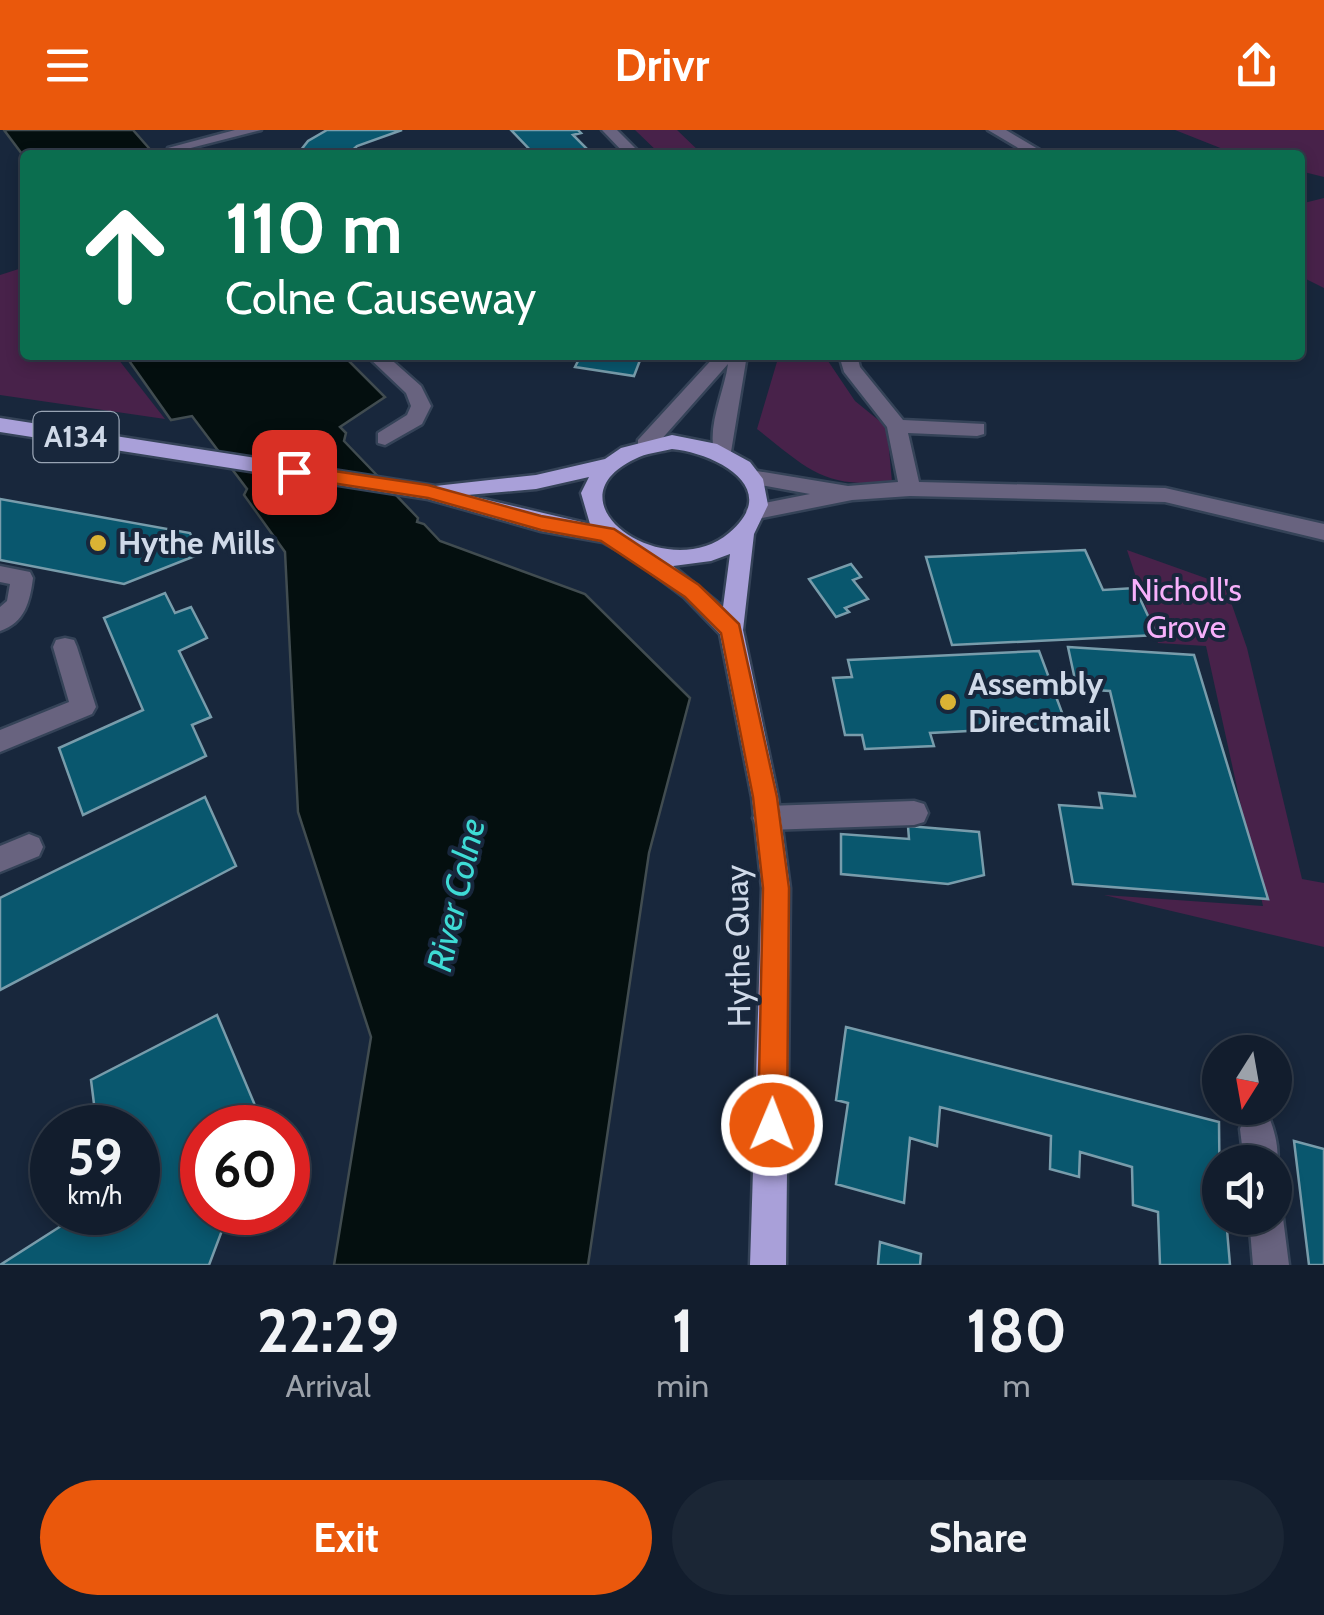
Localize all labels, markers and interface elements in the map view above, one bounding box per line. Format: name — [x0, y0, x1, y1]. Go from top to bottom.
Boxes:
icon: menu — [40, 38, 95, 93]
text: Drivr — [615, 38, 709, 92]
icon: share — [1229, 38, 1284, 93]
text: 110 m — [225, 185, 403, 271]
icon: ahead — [60, 190, 190, 320]
text: Colne Causeway — [225, 271, 536, 325]
road number: A134 — [34, 412, 118, 462]
pin — [252, 430, 337, 515]
icon: arrive — [267, 445, 322, 500]
place label: Hythe Mills — [118, 523, 275, 562]
marker: Hythe Mills — [87, 532, 109, 554]
park label: Nicholl's Grove — [1130, 570, 1242, 646]
place label: Assembly Directmail — [968, 664, 1111, 740]
marker: Assembly Directmail — [937, 691, 959, 713]
water label: River Colne — [417, 814, 494, 976]
street label: Hythe Quay — [717, 865, 758, 1027]
north arrow — [1202, 1035, 1292, 1125]
map controls — [1202, 1035, 1292, 1235]
position arrow — [720, 1073, 824, 1177]
speed limit sign: 60 — [180, 1105, 310, 1235]
text: 59 — [68, 1127, 122, 1188]
button: sound — [1202, 1145, 1292, 1235]
text: km/h — [68, 1180, 122, 1210]
text: 22:29 — [257, 1294, 399, 1367]
text: 1 — [672, 1294, 694, 1367]
text: 180 — [966, 1294, 1067, 1367]
text: Arrival — [286, 1366, 371, 1405]
text: min — [656, 1366, 709, 1405]
text: m — [1002, 1366, 1031, 1405]
button: Exit — [40, 1480, 652, 1595]
button: Share — [672, 1480, 1284, 1595]

